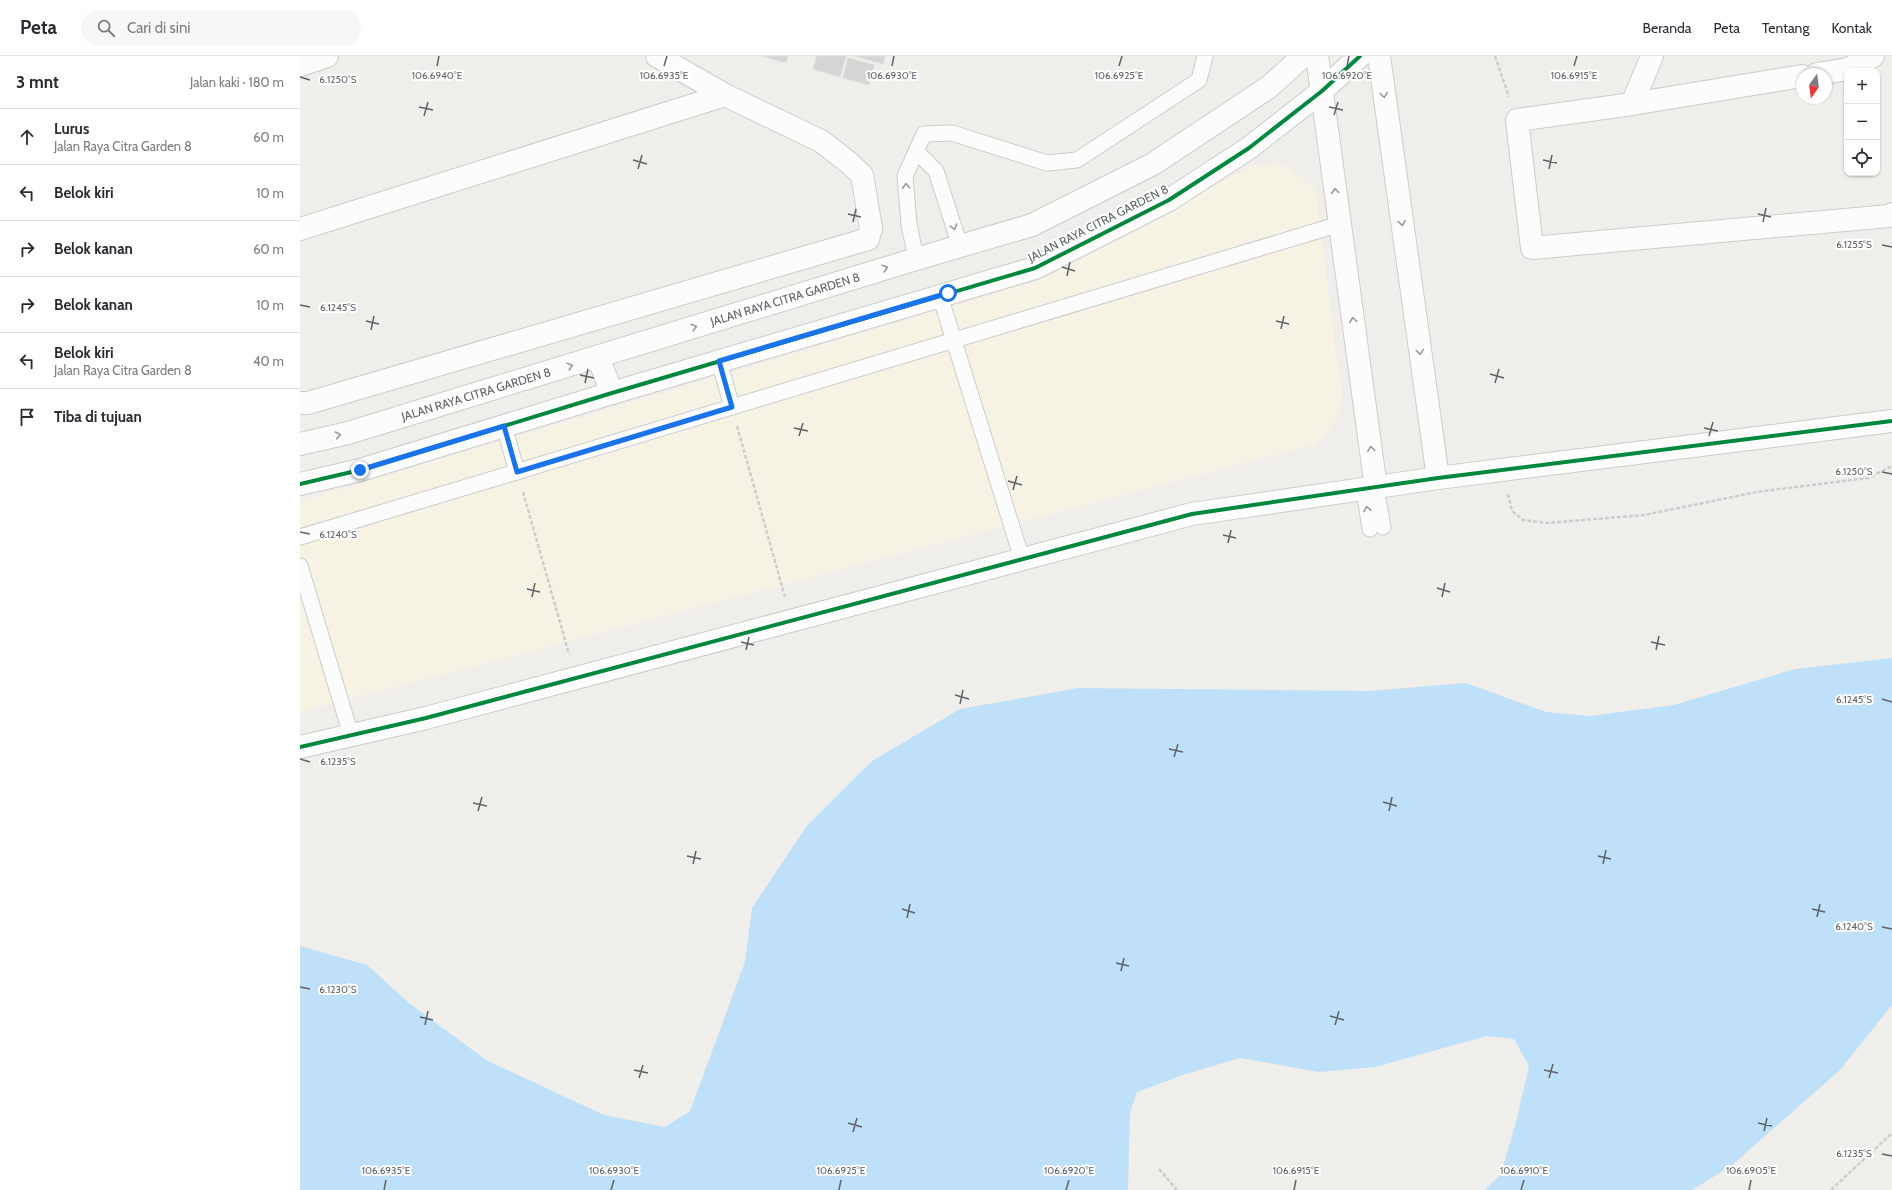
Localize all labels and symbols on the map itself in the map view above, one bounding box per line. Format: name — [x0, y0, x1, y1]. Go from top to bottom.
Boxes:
north arrow — [1796, 68, 1832, 104]
text: 106.6940°E — [412, 69, 463, 82]
text: 106.6935°E — [640, 69, 689, 82]
text: 106.6930°E — [867, 69, 918, 82]
text: 106.6925°E — [1095, 69, 1144, 82]
text: 106.6920°E — [1322, 69, 1372, 82]
text: 106.6915°E — [1551, 69, 1598, 82]
text: 6.1250°S — [319, 73, 357, 86]
one-way arrow — [1379, 92, 1388, 98]
street label: JALAN RAYA CITRA GARDEN 8 — [1024, 181, 1171, 265]
one-way arrow — [902, 183, 911, 189]
one-way arrow — [1331, 188, 1340, 194]
one-way arrow — [1397, 220, 1406, 226]
one-way arrow — [949, 223, 958, 230]
text: 6.1255°S — [1836, 238, 1872, 251]
one-way arrow — [881, 264, 888, 273]
street label: JALAN RAYA CITRA GARDEN 8 — [707, 269, 862, 329]
route start — [939, 284, 957, 302]
text: 6.1245°S — [320, 301, 356, 314]
one-way arrow — [1349, 317, 1358, 323]
one-way arrow — [690, 323, 697, 332]
one-way arrow — [1415, 349, 1424, 355]
one-way arrow — [566, 362, 573, 370]
street label: JALAN RAYA CITRA GARDEN 8 — [398, 364, 553, 424]
one-way arrow — [335, 432, 341, 440]
one-way arrow — [1367, 446, 1376, 452]
route end — [351, 461, 369, 479]
text: 6.1250°S — [1835, 465, 1873, 478]
one-way arrow — [1363, 506, 1372, 512]
text: 6.1240°S — [319, 528, 357, 541]
text: 6.1245°S — [1836, 693, 1872, 706]
text: 6.1235°S — [320, 755, 356, 768]
text: 6.1240°S — [1835, 920, 1873, 933]
text: 6.1230°S — [319, 983, 357, 996]
text: 6.1235°S — [1836, 1147, 1872, 1160]
text: 106.6935°E — [362, 1164, 411, 1177]
text: 106.6930°E — [589, 1164, 640, 1177]
text: 106.6925°E — [817, 1164, 866, 1177]
text: 106.6920°E — [1044, 1164, 1094, 1177]
text: 106.6915°E — [1273, 1164, 1320, 1177]
text: 106.6910°E — [1500, 1164, 1548, 1177]
text: 106.6905°E — [1726, 1164, 1777, 1177]

